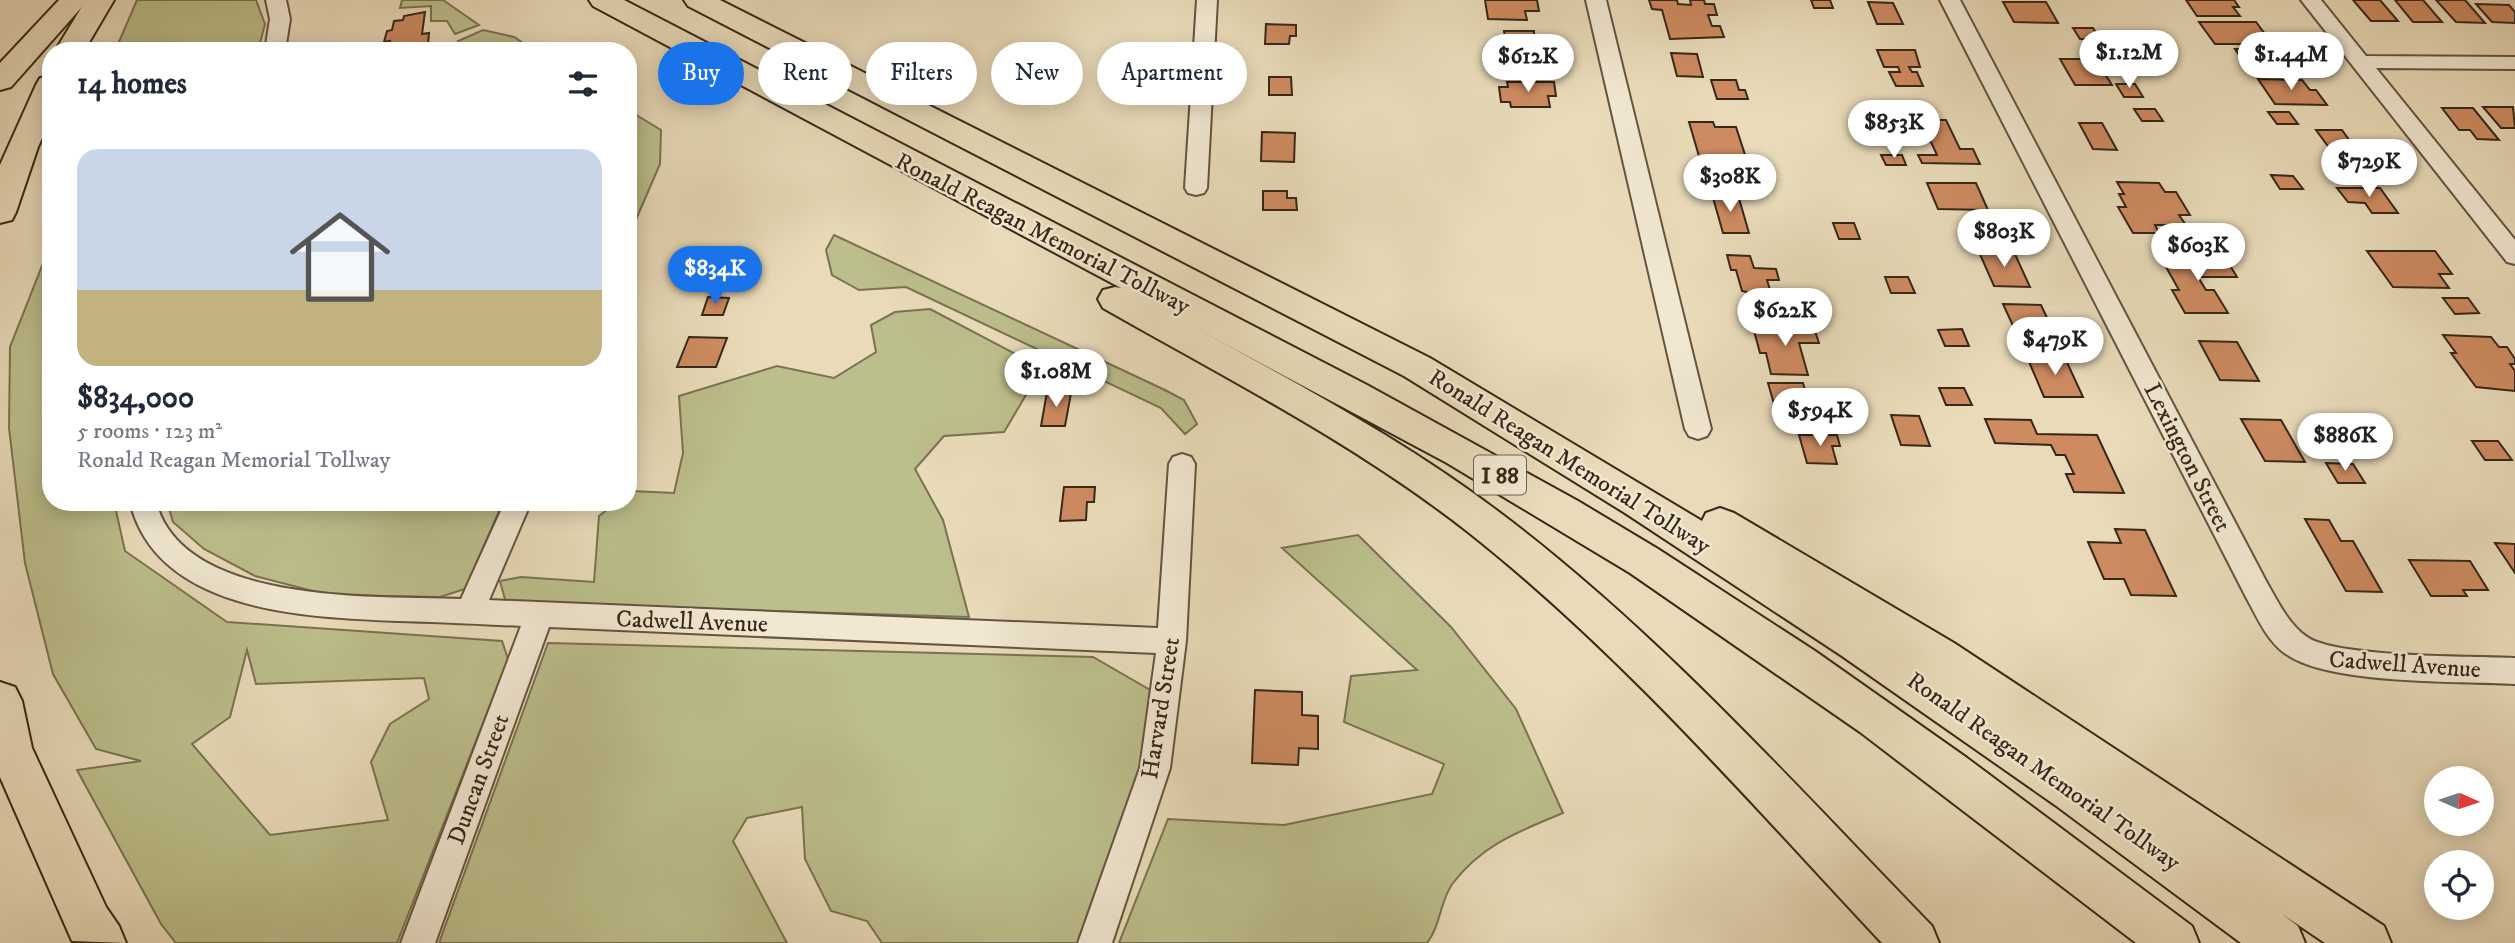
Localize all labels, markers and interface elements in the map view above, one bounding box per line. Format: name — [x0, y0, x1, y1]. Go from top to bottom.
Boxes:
pin: $1.12M — [2072, 31, 2186, 90]
pin: $1.44M — [2234, 32, 2348, 92]
pin: $612K — [1479, 34, 1577, 94]
text: $1.12M — [2095, 38, 2163, 67]
text: $1.44M — [2254, 40, 2328, 69]
chip: Buy — [658, 42, 744, 105]
chip: Rent — [758, 42, 852, 105]
chip: Filters — [866, 42, 977, 105]
chip: New — [991, 42, 1083, 105]
chip: Apartment — [1097, 42, 1247, 105]
text: $612K — [1498, 42, 1558, 71]
icon: filters — [564, 65, 602, 103]
text: 14 homes — [77, 66, 187, 103]
pin: $853K — [1845, 100, 1943, 160]
text: $853K — [1864, 108, 1924, 137]
pin: $729K — [2320, 140, 2418, 199]
street label: Ronald Reagan Memorial Tollway — [890, 146, 1196, 322]
text: $729K — [2337, 147, 2401, 176]
pin: $308K — [1681, 154, 1779, 214]
text: $308K — [1699, 162, 1761, 191]
icon: home — [277, 194, 403, 320]
pin: $803K — [1955, 210, 2053, 269]
text: $803K — [1973, 217, 2035, 246]
pin: $603K — [2149, 224, 2247, 283]
text: $603K — [2167, 231, 2229, 260]
pin: $834K — [666, 246, 764, 306]
text: $834K — [684, 254, 746, 283]
pin: $622K — [1736, 288, 1834, 348]
text: $622K — [1753, 296, 1817, 325]
pin: $479K — [2006, 318, 2104, 377]
text: $479K — [2023, 325, 2087, 354]
pin: $1.08M — [999, 350, 1113, 409]
text: $1.08M — [1020, 357, 1092, 386]
street label: Ronald Reagan Memorial Tollway — [1423, 362, 1717, 562]
street label: Lexington Street — [2137, 378, 2238, 537]
text: $834,000 — [77, 380, 194, 417]
pin: $594K — [1771, 388, 1869, 448]
text: $594K — [1788, 396, 1852, 425]
pin: $886K — [2296, 414, 2394, 473]
text: 5 rooms · 123 m² — [77, 417, 222, 446]
text: $886K — [2313, 421, 2377, 450]
text: Ronald Reagan Memorial Tollway — [77, 446, 390, 475]
road number: I 88 — [1474, 456, 1526, 495]
street label: Cadwell Avenue — [615, 604, 769, 640]
street label: Harvard Street — [1135, 635, 1187, 781]
street label: Cadwell Avenue — [2328, 645, 2482, 685]
street label: Ronald Reagan Memorial Tollway — [1901, 666, 2186, 878]
street label: Duncan Street — [441, 710, 517, 849]
north arrow — [2424, 766, 2494, 836]
map controls — [2424, 766, 2494, 920]
button: locate — [2424, 850, 2494, 920]

